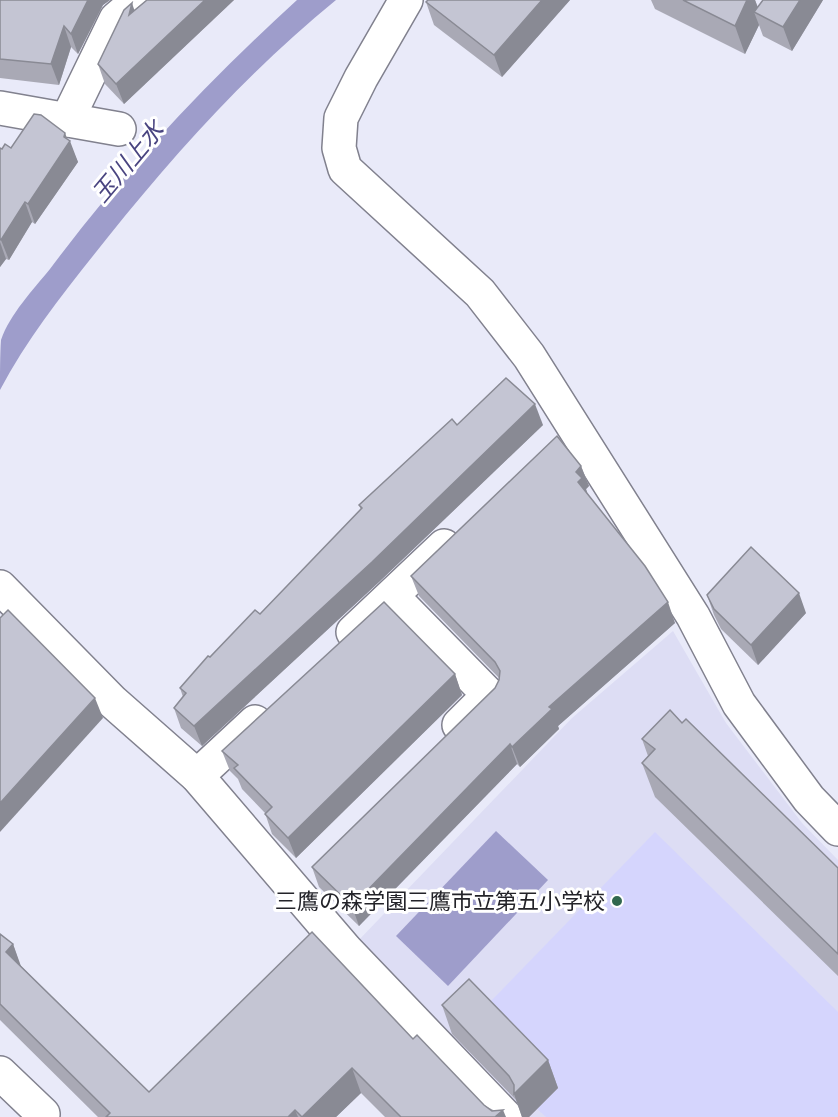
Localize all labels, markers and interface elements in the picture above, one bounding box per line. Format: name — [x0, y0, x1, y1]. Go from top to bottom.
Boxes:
water label: 玉川上水 — [86, 114, 172, 208]
place label: 三鷹の森学園三鷹市立第五小学校 — [275, 889, 605, 915]
marker: 三鷹の森学園三鷹市立第五小学校 — [610, 894, 624, 908]

